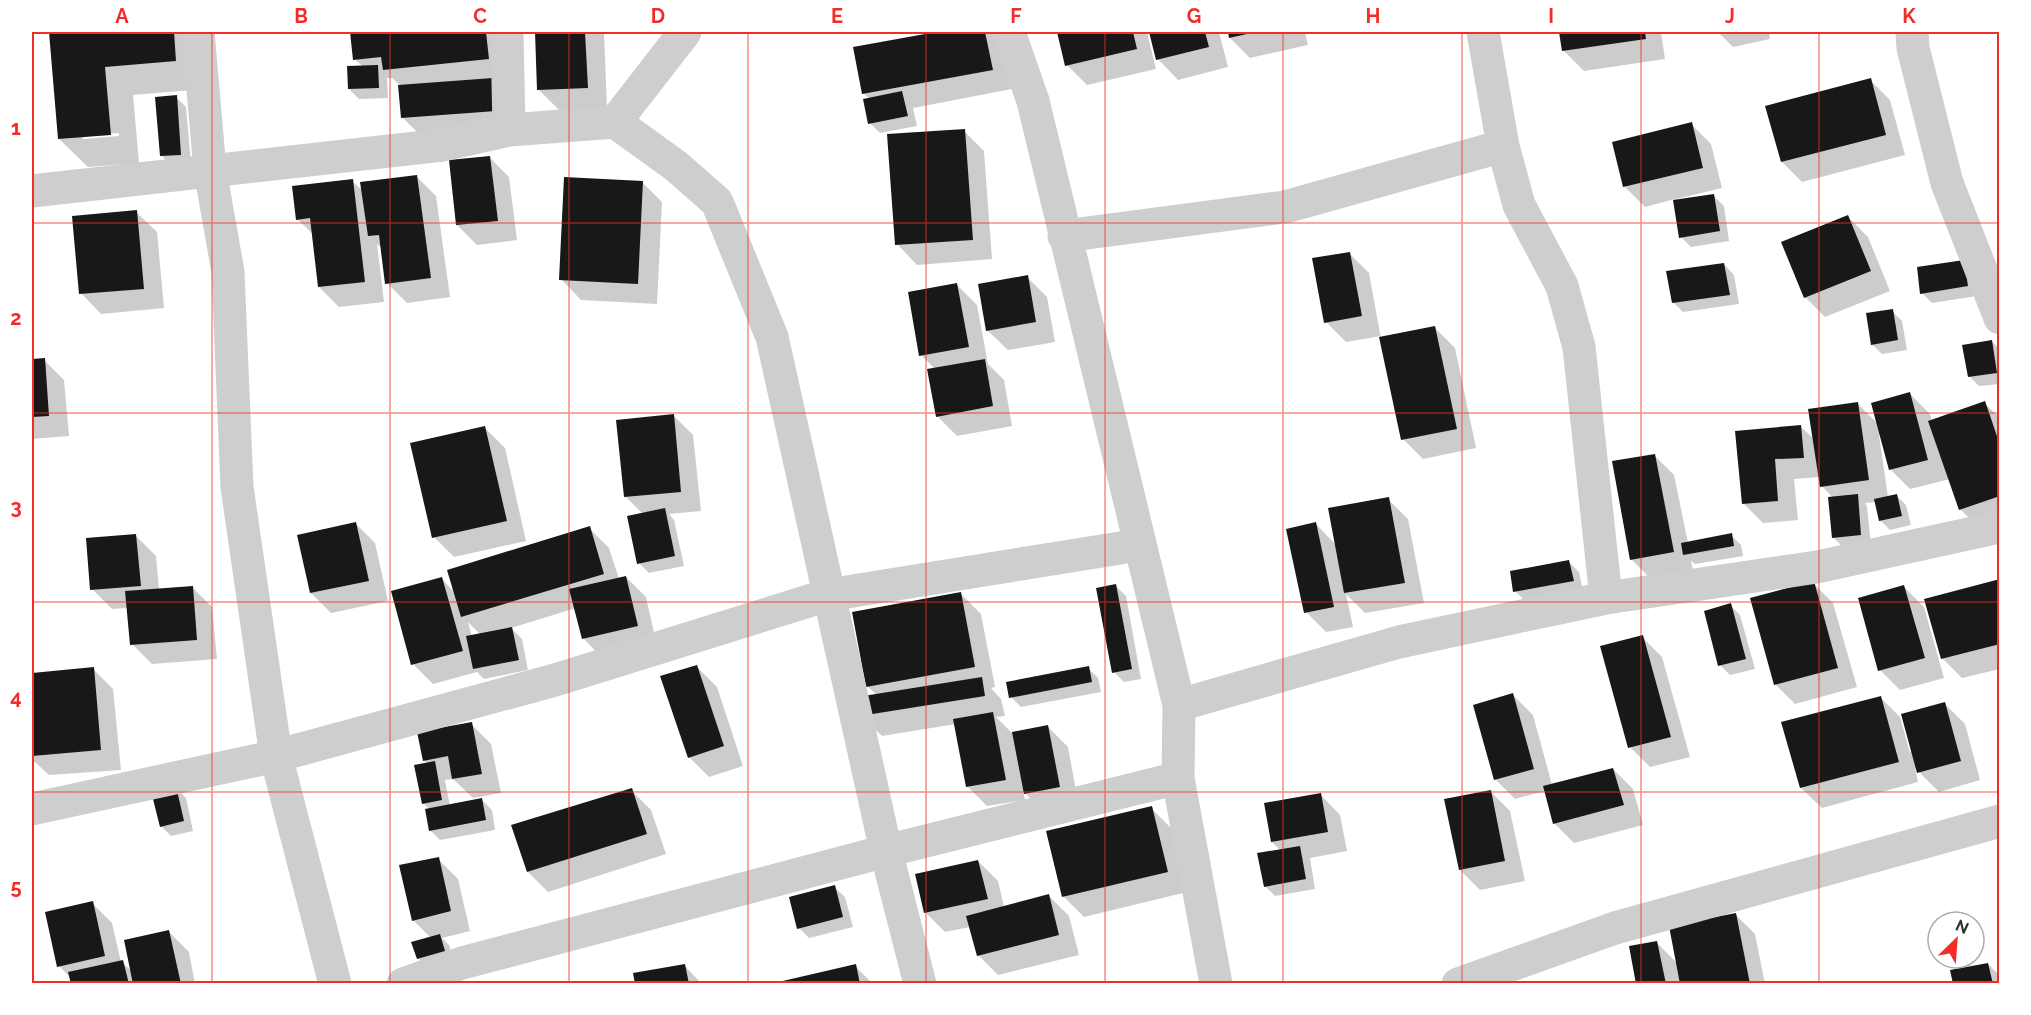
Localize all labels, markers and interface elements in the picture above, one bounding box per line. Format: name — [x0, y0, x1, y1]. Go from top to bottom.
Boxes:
text: A — [115, 4, 129, 28]
text: B — [294, 4, 308, 28]
text: C — [473, 4, 487, 28]
text: D — [651, 4, 665, 28]
text: E — [831, 4, 843, 28]
text: F — [1010, 4, 1022, 28]
text: G — [1187, 4, 1201, 28]
text: H — [1366, 4, 1380, 28]
text: I — [1548, 4, 1554, 28]
text: J — [1725, 4, 1735, 28]
text: K — [1902, 4, 1916, 28]
text: 1 — [11, 116, 21, 140]
text: 2 — [10, 306, 22, 330]
text: 3 — [10, 495, 22, 519]
text: 4 — [10, 685, 22, 709]
text: 5 — [10, 875, 22, 899]
north arrow — [1926, 910, 1986, 970]
text: N — [1953, 916, 1972, 938]

